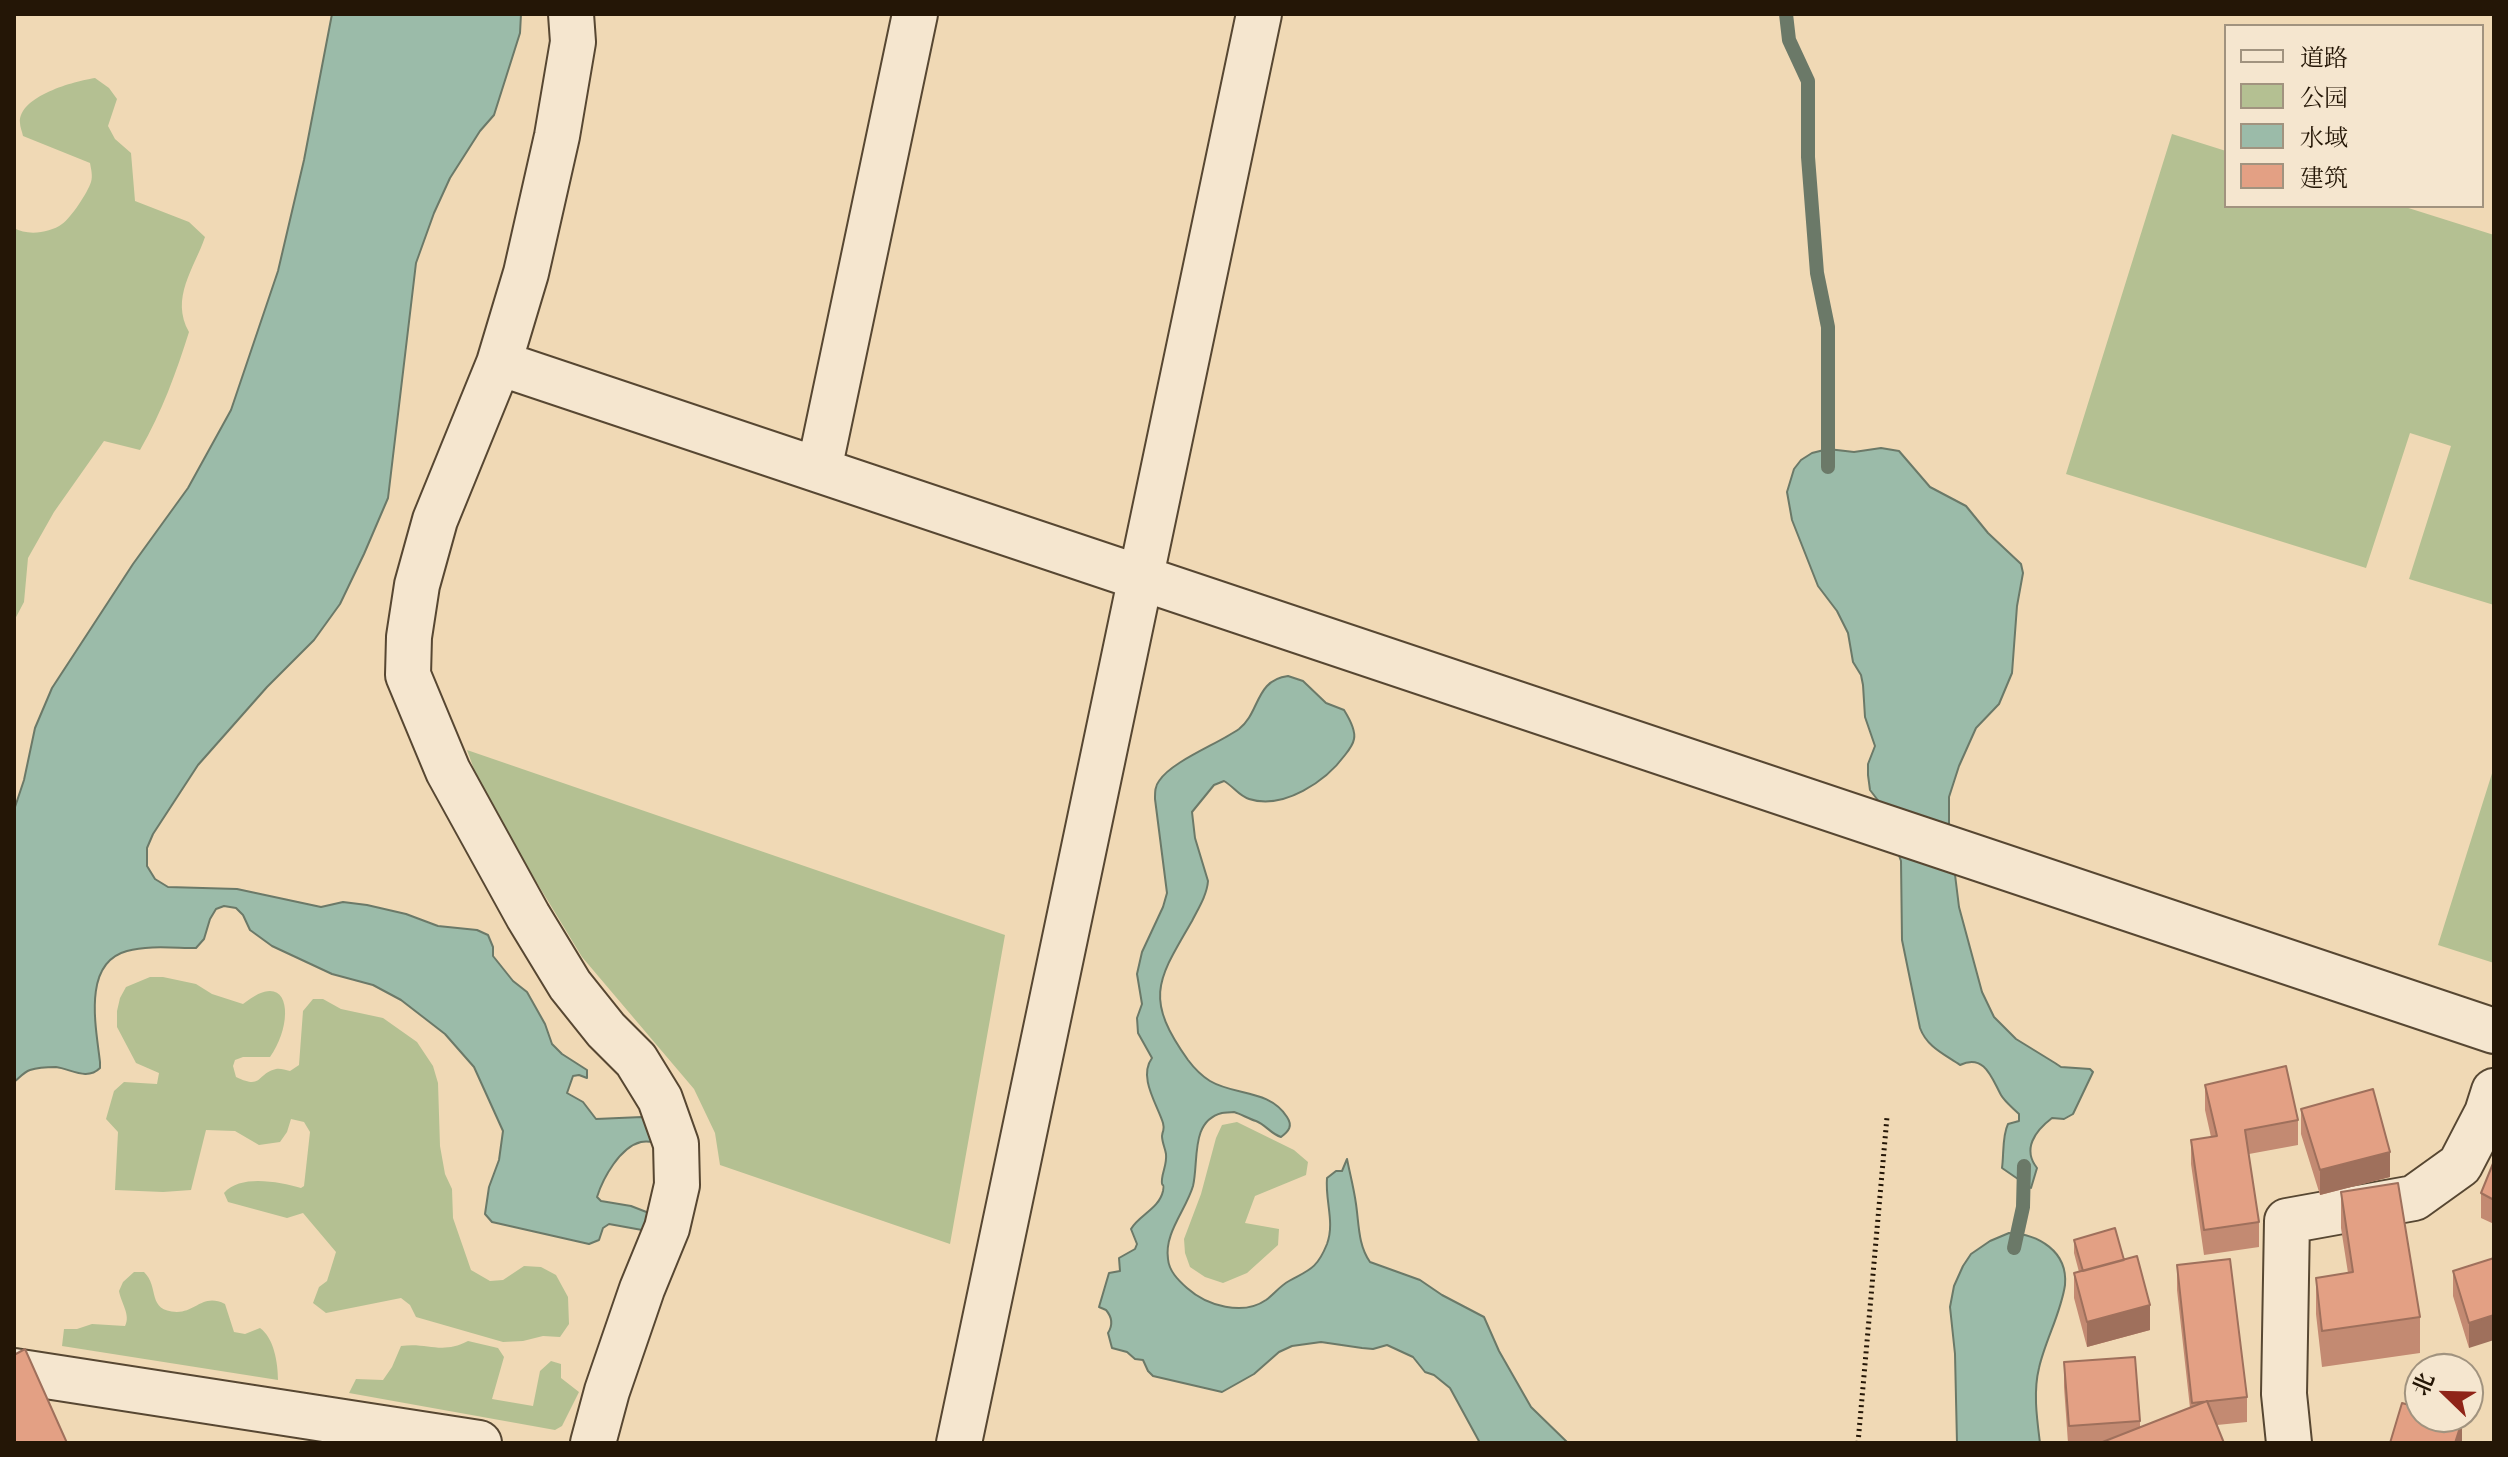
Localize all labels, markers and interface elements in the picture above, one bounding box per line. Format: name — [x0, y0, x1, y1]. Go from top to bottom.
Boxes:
legend — [2224, 24, 2484, 208]
text: 道路 — [2300, 42, 2348, 74]
text: 公园 — [2300, 82, 2348, 114]
text: 水域 — [2300, 122, 2348, 154]
text: 建筑 — [2300, 162, 2348, 194]
north arrow — [2404, 1353, 2484, 1433]
text: 北 — [2406, 1368, 2442, 1400]

